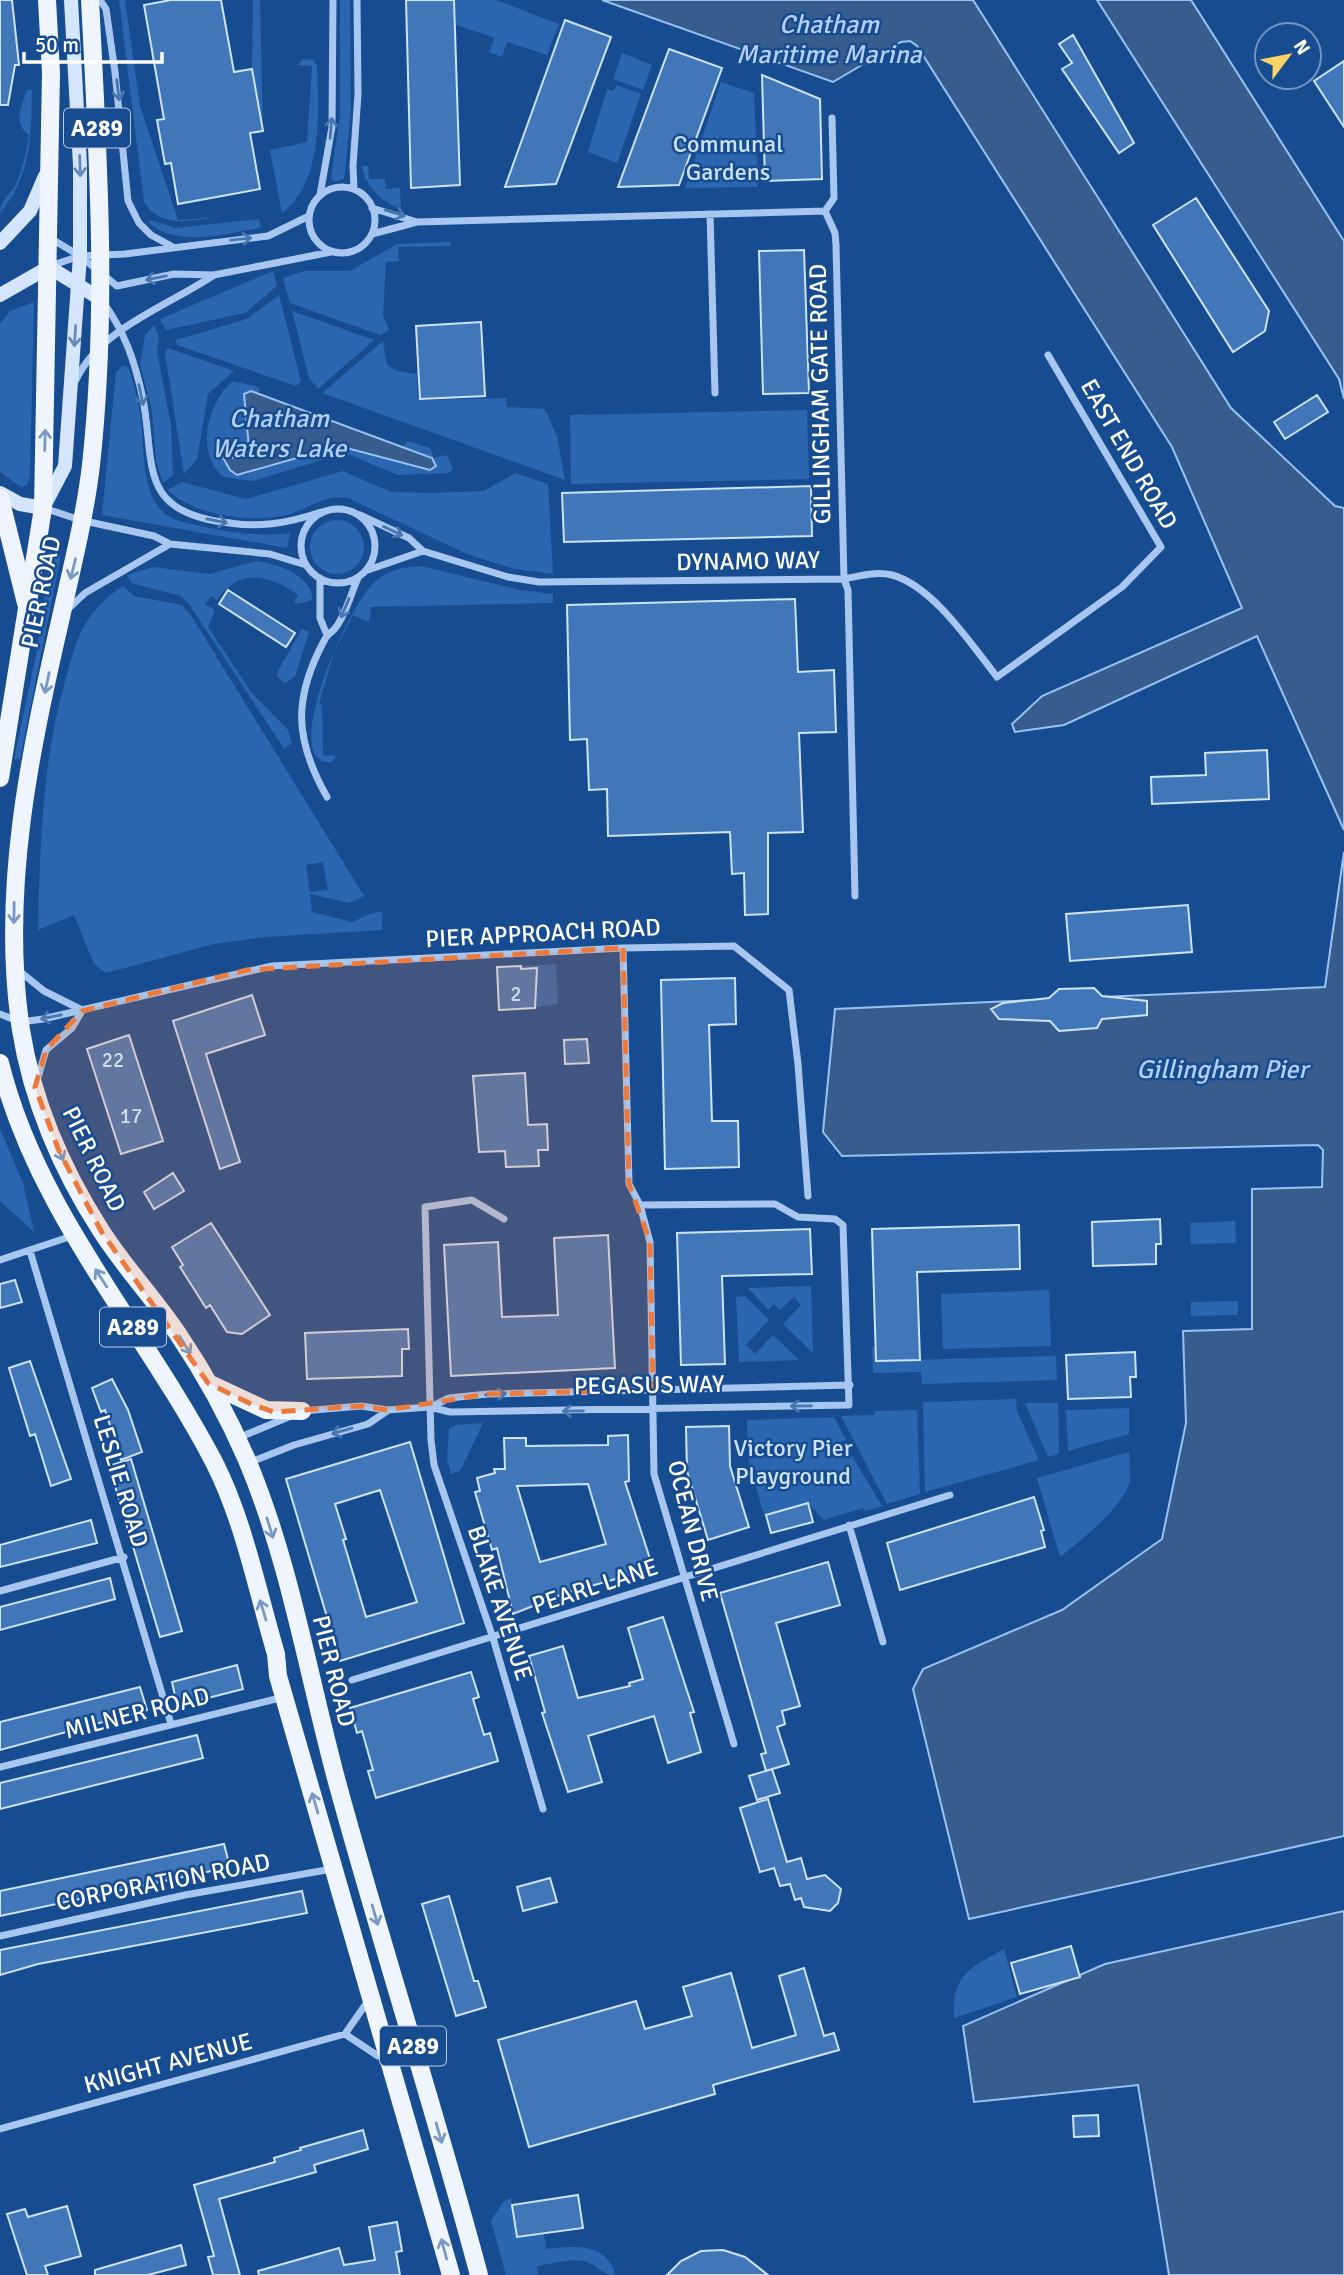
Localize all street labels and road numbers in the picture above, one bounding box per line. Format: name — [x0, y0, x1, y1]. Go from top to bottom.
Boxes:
road number: A289 — [64, 108, 130, 148]
street label: GILLINGHAM GATE ROAD — [803, 264, 837, 524]
street label: EAST END ROAD — [1074, 374, 1184, 534]
street label: PIER ROAD — [15, 533, 67, 651]
street label: DYNAMO WAY — [676, 545, 820, 577]
street label: PIER APPROACH ROAD — [425, 912, 661, 954]
street label: PIER ROAD — [56, 1101, 132, 1217]
road number: A289 — [100, 1308, 166, 1346]
street label: PEGASUS WAY — [574, 1369, 724, 1401]
street label: LESLIE ROAD — [87, 1411, 155, 1551]
street label: OCEAN DRIVE — [661, 1457, 725, 1605]
street label: BLAKE AVENUE — [461, 1522, 539, 1684]
street label: PEARL LANE — [528, 1552, 662, 1620]
street label: PIER ROAD — [306, 1612, 362, 1730]
street label: MILNER ROAD — [62, 1681, 212, 1745]
street label: CORPORATION ROAD — [53, 1847, 273, 1917]
street label: KNIGHT AVENUE — [80, 2026, 256, 2100]
road number: A289 — [380, 2026, 446, 2066]

